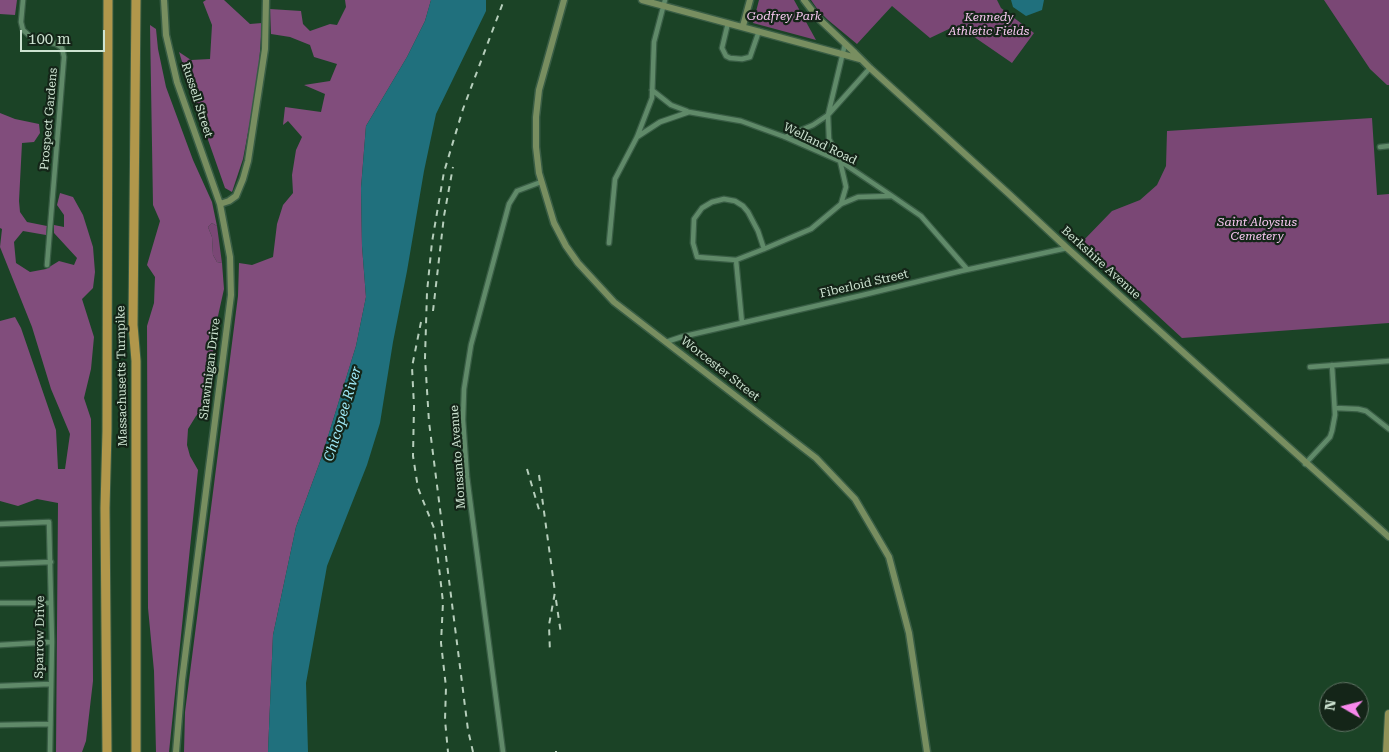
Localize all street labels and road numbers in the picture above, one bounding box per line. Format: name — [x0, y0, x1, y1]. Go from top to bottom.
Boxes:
street label: Russell Street — [178, 61, 216, 139]
street label: Prospect Gardens — [37, 67, 61, 171]
street label: Welland Road — [781, 120, 859, 168]
street label: Berkshire Avenue — [1058, 224, 1144, 302]
street label: Fiberloid Street — [818, 267, 910, 301]
street label: Massachusetts Turnpike — [114, 305, 130, 447]
street label: Shawinigan Drive — [197, 317, 223, 421]
street label: Worcester Street — [678, 334, 762, 404]
street label: Monsanto Avenue — [447, 405, 469, 509]
street label: Sparrow Drive — [32, 595, 48, 679]

